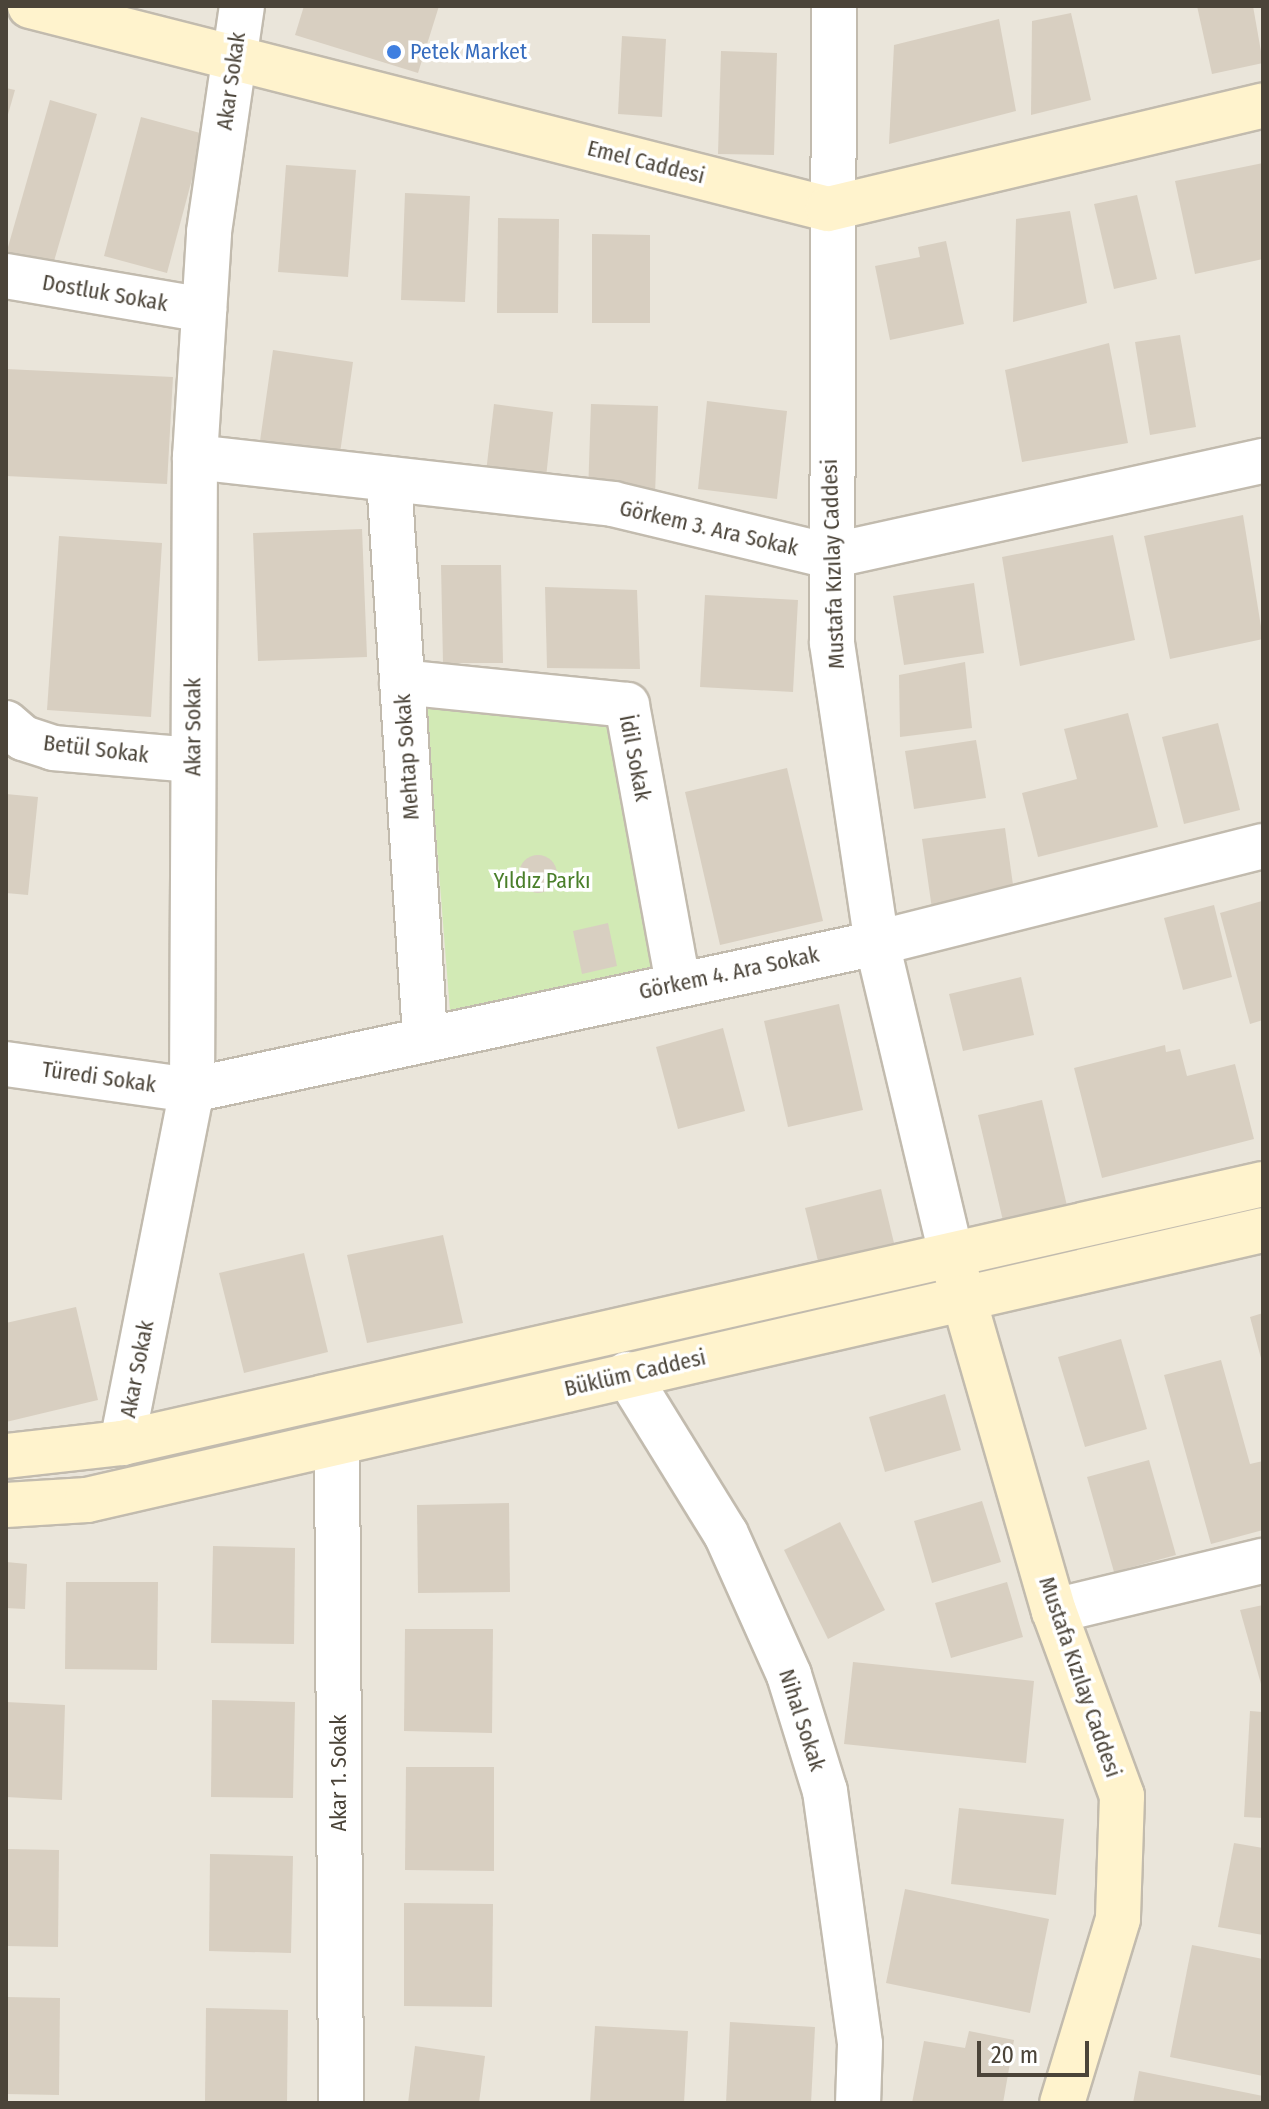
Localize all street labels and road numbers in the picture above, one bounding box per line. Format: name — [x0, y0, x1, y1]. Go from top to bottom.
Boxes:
street label: Akar Sokak — [211, 30, 251, 132]
street label: Emel Caddesi — [585, 135, 707, 189]
street label: Dostluk Sokak — [40, 269, 170, 317]
street label: Mustafa Kızılay Caddesi — [816, 458, 850, 670]
street label: Görkem 3. Ara Sokak — [617, 495, 801, 561]
street label: Akar Sokak — [180, 678, 206, 776]
street label: Mehtap Sokak — [389, 693, 425, 821]
street label: İdil Sokak — [614, 713, 656, 803]
street label: Betül Sokak — [42, 729, 150, 769]
street label: Görkem 4. Ara Sokak — [637, 941, 821, 1005]
street label: Türedi Sokak — [40, 1056, 158, 1098]
street label: Akar Sokak — [115, 1318, 159, 1420]
street label: Büklüm Caddesi — [562, 1344, 708, 1402]
street label: Mustafa Kızılay Caddesi — [1033, 1573, 1127, 1781]
street label: Nihal Sokak — [773, 1666, 831, 1774]
street label: Akar 1. Sokak — [326, 1715, 352, 1831]

